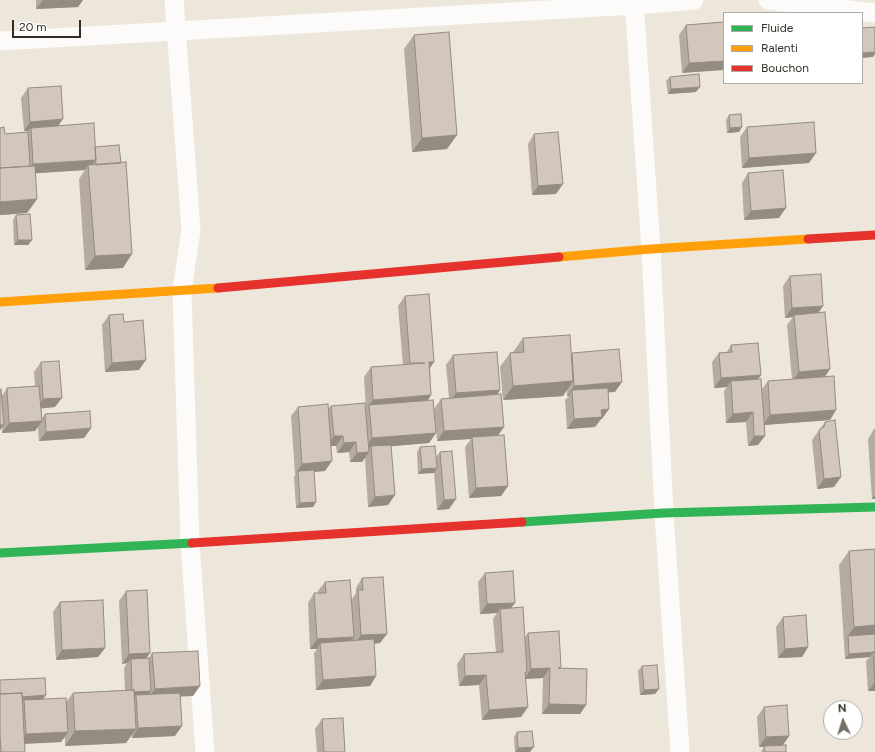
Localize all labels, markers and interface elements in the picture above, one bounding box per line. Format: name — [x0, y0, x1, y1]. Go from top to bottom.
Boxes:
scale bar — [14, 12, 83, 38]
legend — [723, 12, 863, 84]
text: 20 m — [19, 20, 47, 34]
text: Fluide — [761, 21, 793, 35]
text: Ralenti — [761, 41, 798, 55]
text: Bouchon — [761, 61, 809, 75]
north arrow — [823, 700, 863, 740]
text: N — [837, 702, 847, 715]

